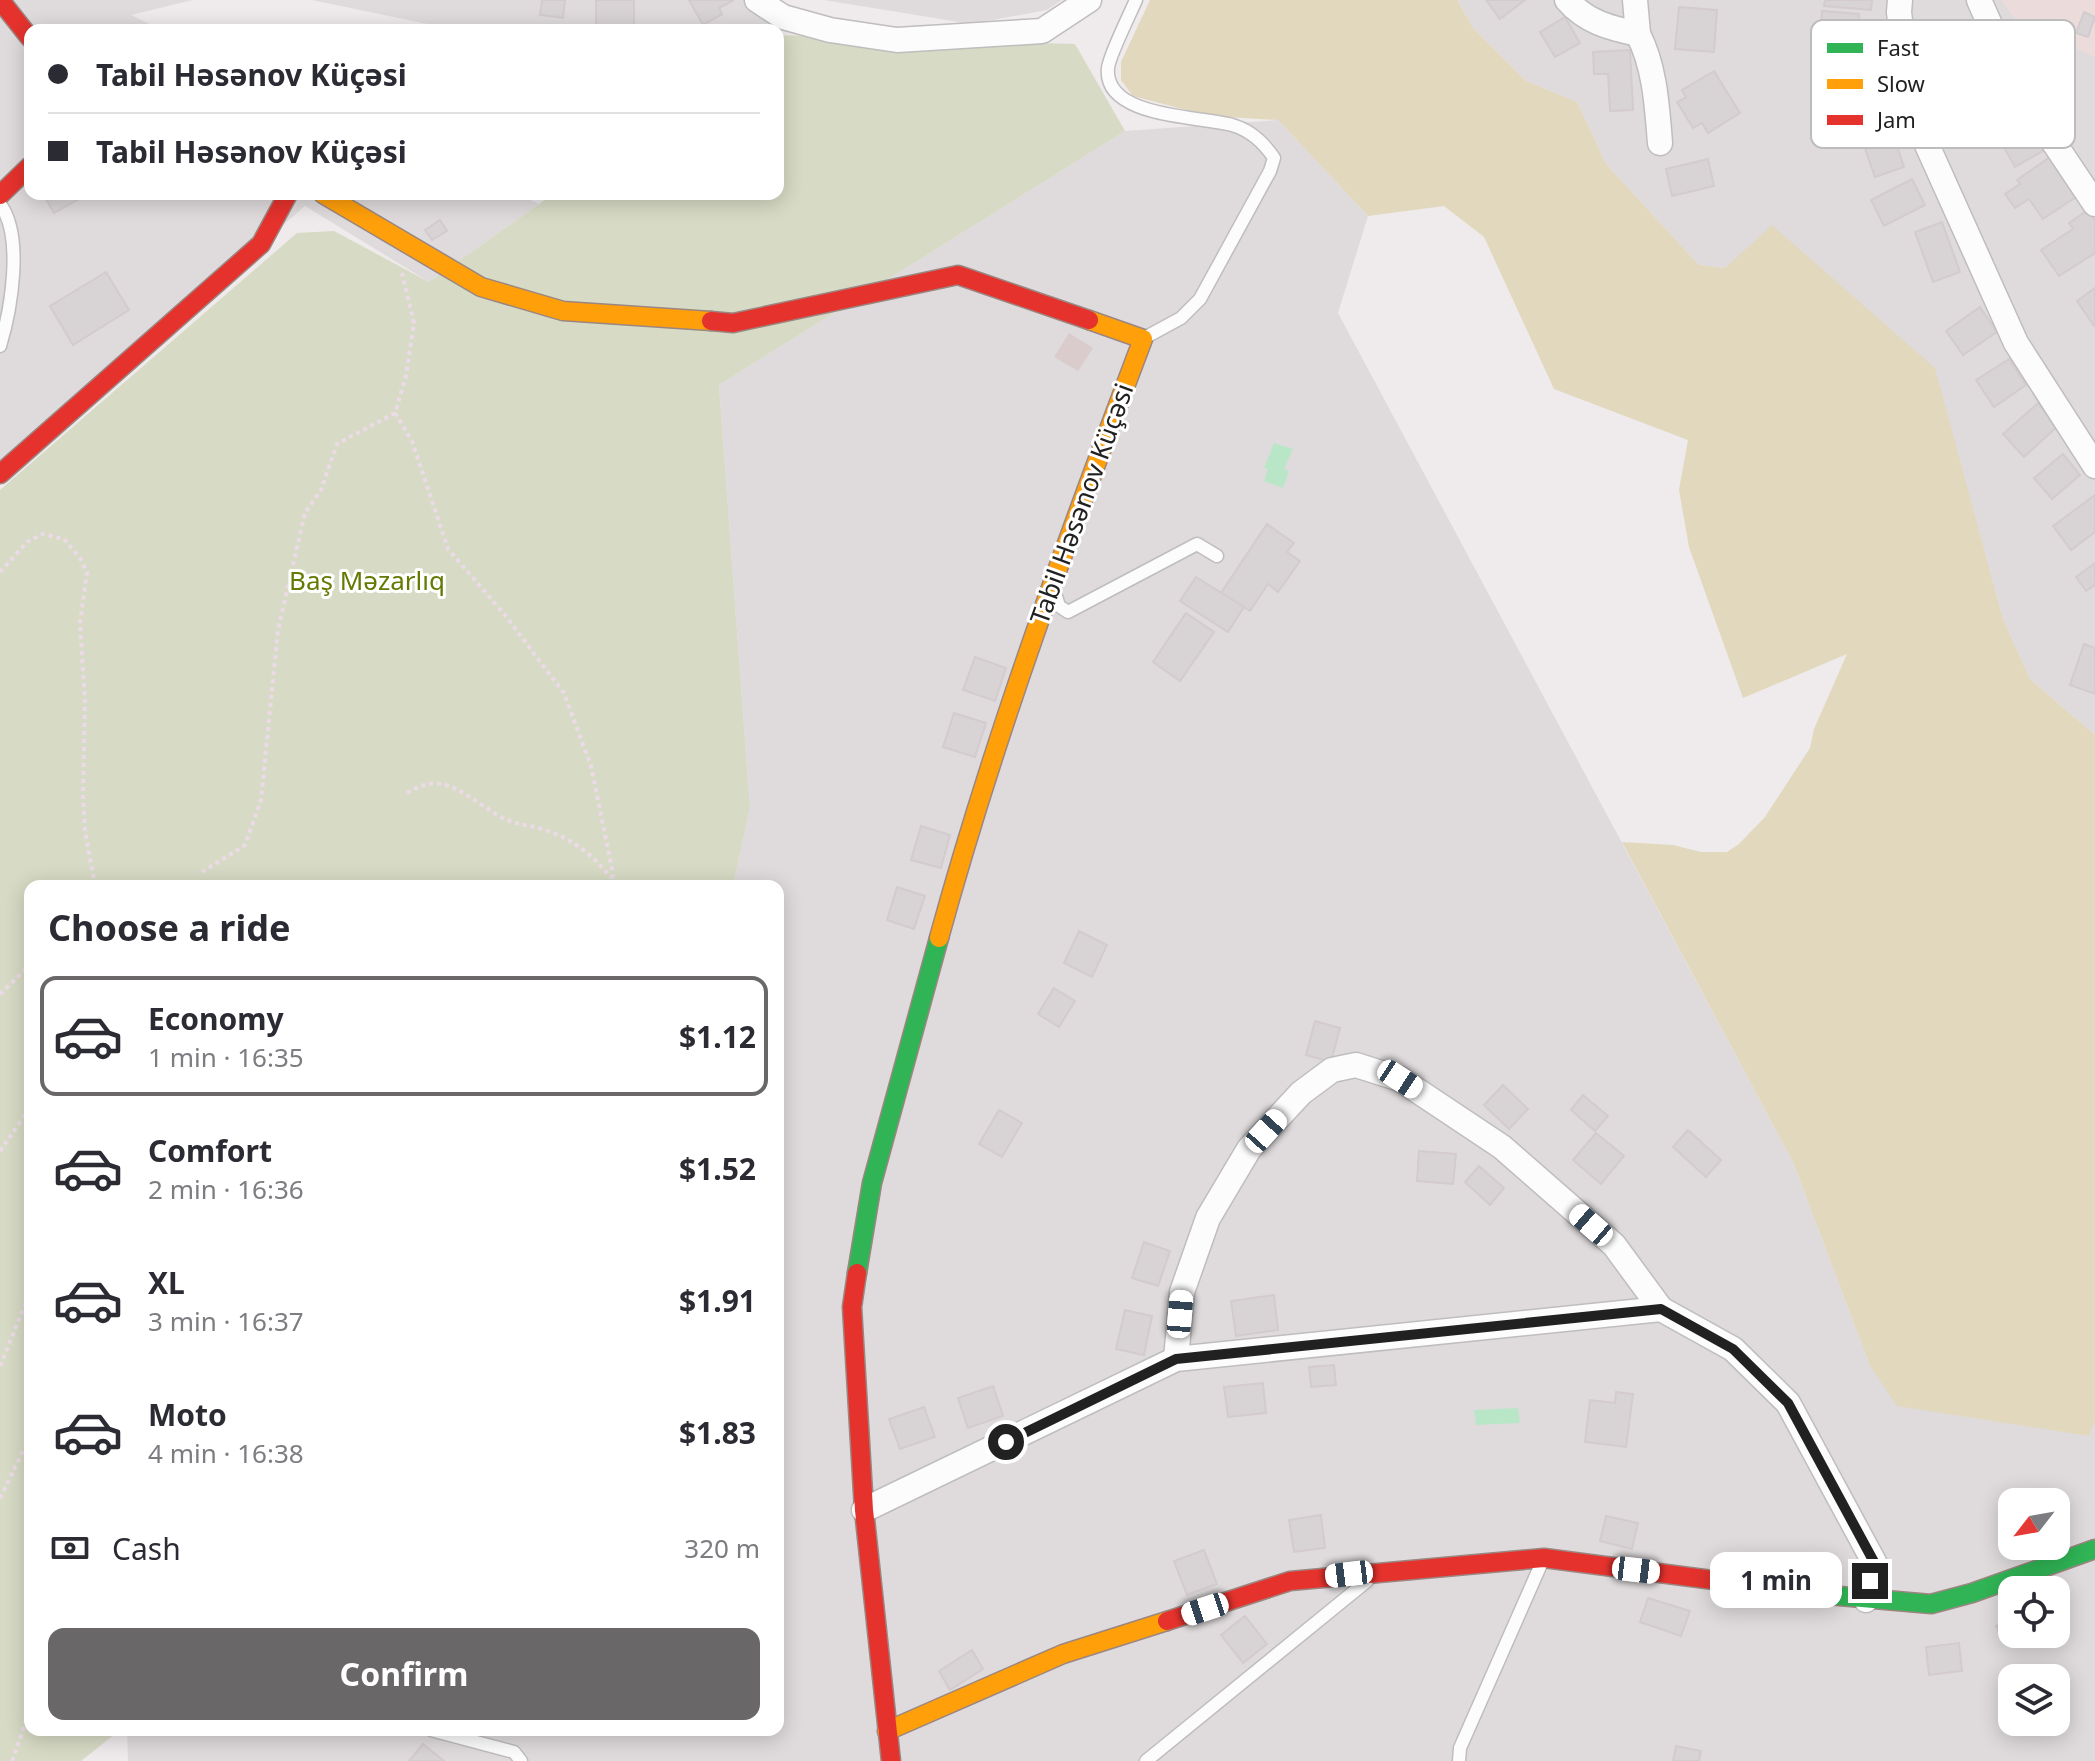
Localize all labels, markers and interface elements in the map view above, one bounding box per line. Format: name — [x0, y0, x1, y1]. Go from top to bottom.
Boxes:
legend — [1811, 20, 2075, 148]
text: Fast — [1877, 32, 1919, 62]
text: Tabil Həsənov Küçəsi — [96, 54, 407, 95]
text: Slow — [1877, 68, 1926, 98]
text: Jam — [1875, 104, 1916, 134]
text: Tabil Həsənov Küçəsi — [96, 131, 407, 172]
street label: Tabil Həsənov Küçəsi — [1021, 378, 1141, 629]
park label: Baş Məzarlıq — [289, 562, 445, 598]
text: Choose a ride — [48, 903, 290, 952]
text: Economy — [148, 998, 284, 1039]
icon: car — [52, 1000, 124, 1072]
text: $1.12 — [679, 1016, 756, 1057]
text: 1 min · 16:35 — [148, 1039, 304, 1075]
car — [1373, 1056, 1427, 1102]
car — [1241, 1105, 1291, 1157]
text: Comfort — [148, 1130, 272, 1171]
icon: car — [52, 1132, 124, 1204]
text: $1.52 — [679, 1148, 756, 1189]
text: 2 min · 16:36 — [148, 1171, 304, 1207]
car — [1565, 1200, 1617, 1250]
text: XL — [148, 1262, 185, 1303]
icon: car — [52, 1264, 124, 1336]
text: $1.91 — [679, 1280, 756, 1321]
car — [1166, 1289, 1194, 1339]
text: 3 min · 16:37 — [148, 1303, 304, 1339]
text: Moto — [148, 1394, 227, 1435]
icon: car — [52, 1396, 124, 1468]
text: $1.83 — [679, 1412, 756, 1453]
route start — [988, 1424, 1024, 1460]
text: 4 min · 16:38 — [148, 1435, 304, 1471]
north arrow — [1998, 1488, 2070, 1560]
map controls — [1998, 1488, 2070, 1736]
icon: cash — [48, 1526, 92, 1570]
text: Cash — [112, 1528, 181, 1569]
text: 320 m — [684, 1530, 760, 1566]
callout: 1 min — [1710, 1553, 1842, 1609]
car — [1611, 1555, 1661, 1585]
car — [1324, 1559, 1374, 1589]
text: 1 min — [1740, 1562, 1812, 1598]
route end — [1852, 1563, 1888, 1599]
button: locate — [1998, 1576, 2070, 1648]
car — [1178, 1590, 1232, 1628]
button: Confirm — [48, 1628, 760, 1720]
button: layers — [1998, 1664, 2070, 1736]

